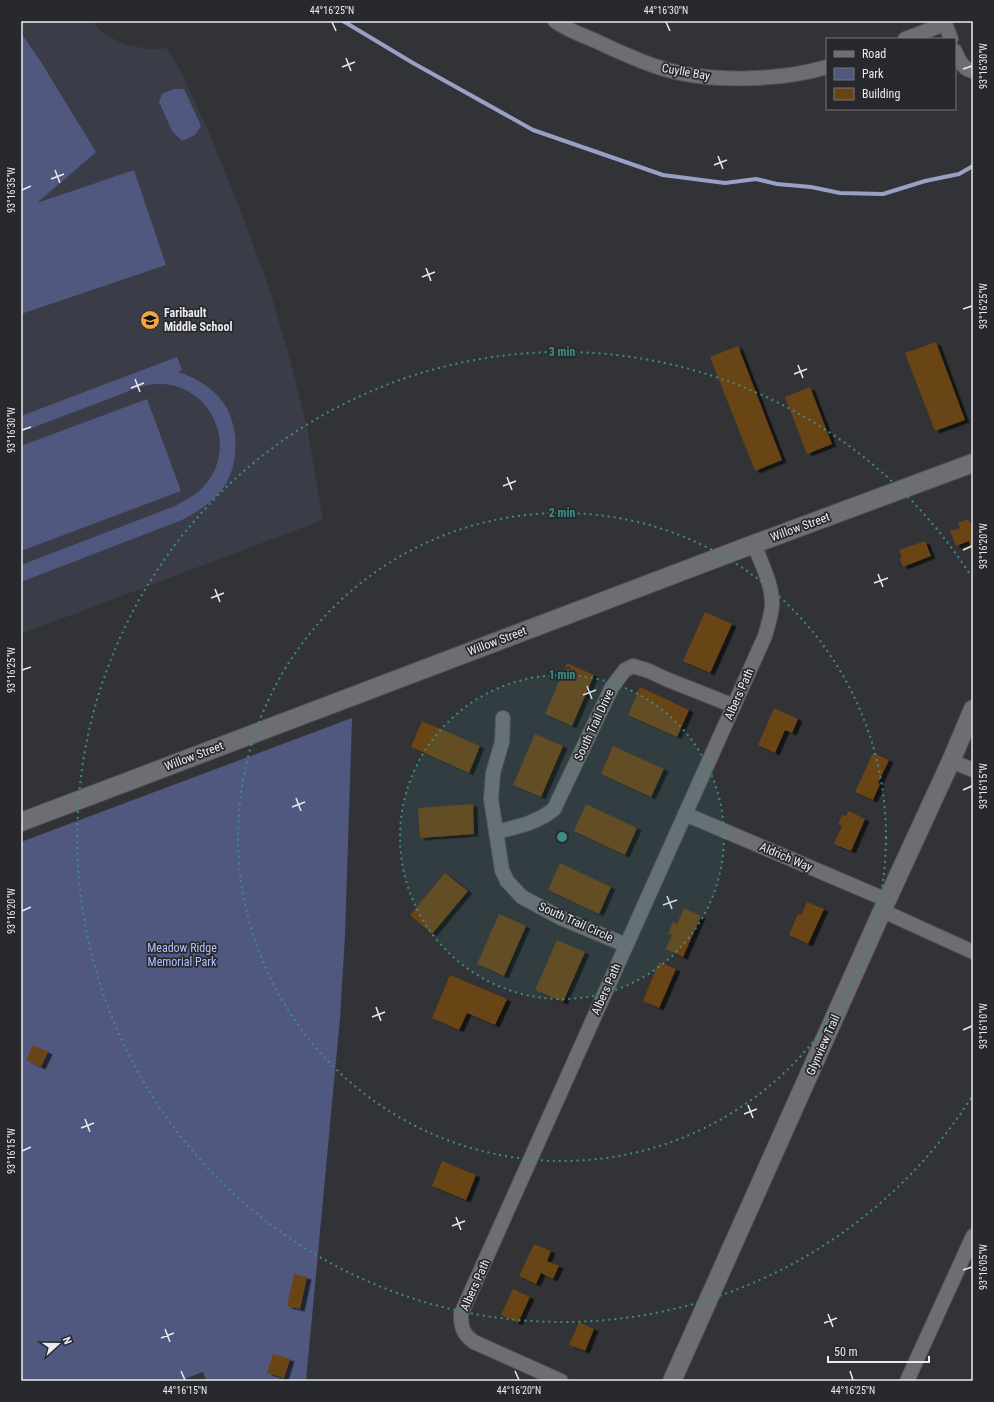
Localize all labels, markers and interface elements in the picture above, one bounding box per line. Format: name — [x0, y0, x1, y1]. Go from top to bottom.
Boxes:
text: 44°16'25"N — [310, 5, 354, 16]
text: 44°16'30"N — [644, 5, 688, 16]
legend — [826, 38, 956, 110]
text: 93°16'30"W — [978, 43, 989, 89]
text: Road — [862, 47, 886, 61]
street label: Cuylle Bay — [661, 61, 711, 83]
text: Park — [862, 67, 884, 81]
text: Building — [862, 87, 900, 101]
text: 93°16'35"W — [6, 167, 17, 213]
text: 93°16'25"W — [978, 283, 989, 329]
place label: Faribault Middle School — [164, 306, 232, 334]
school or university icon: Faribault Middle School — [139, 309, 161, 331]
text: 3 min — [549, 345, 575, 359]
text: 93°16'30"W — [6, 407, 17, 453]
text: 2 min — [549, 506, 575, 520]
street label: Willow Street — [768, 510, 832, 544]
text: 93°16'20"W — [978, 523, 989, 569]
street label: Willow Street — [465, 623, 529, 659]
text: 93°16'25"W — [6, 647, 17, 693]
street label: Albers Path — [721, 666, 757, 722]
text: 1 min — [549, 668, 575, 682]
street label: South Trail Drive — [571, 687, 617, 763]
street label: Willow Street — [162, 738, 226, 774]
text: 93°16'15"W — [978, 763, 989, 809]
centre of rings — [555, 830, 569, 844]
street label: Aldrich Way — [758, 840, 814, 874]
text: 93°16'20"W — [6, 888, 17, 934]
street label: South Trail Circle — [537, 899, 616, 945]
park label: Meadow Ridge Memorial Park — [147, 941, 217, 969]
street label: Albers Path — [588, 961, 624, 1017]
text: 93°16'10"W — [978, 1003, 989, 1049]
street label: Glynview Trail — [803, 1012, 843, 1078]
text: 93°16'15"W — [6, 1128, 17, 1174]
text: 93°16'05"W — [978, 1244, 989, 1290]
street label: Albers Path — [457, 1257, 493, 1313]
north arrow — [38, 1324, 78, 1364]
text: N — [60, 1335, 74, 1346]
scale bar — [828, 1338, 929, 1364]
text: 50 m — [834, 1345, 858, 1359]
text: 44°16'15"N — [163, 1385, 207, 1396]
text: 44°16'20"N — [497, 1385, 541, 1396]
text: 44°16'25"N — [831, 1385, 875, 1396]

